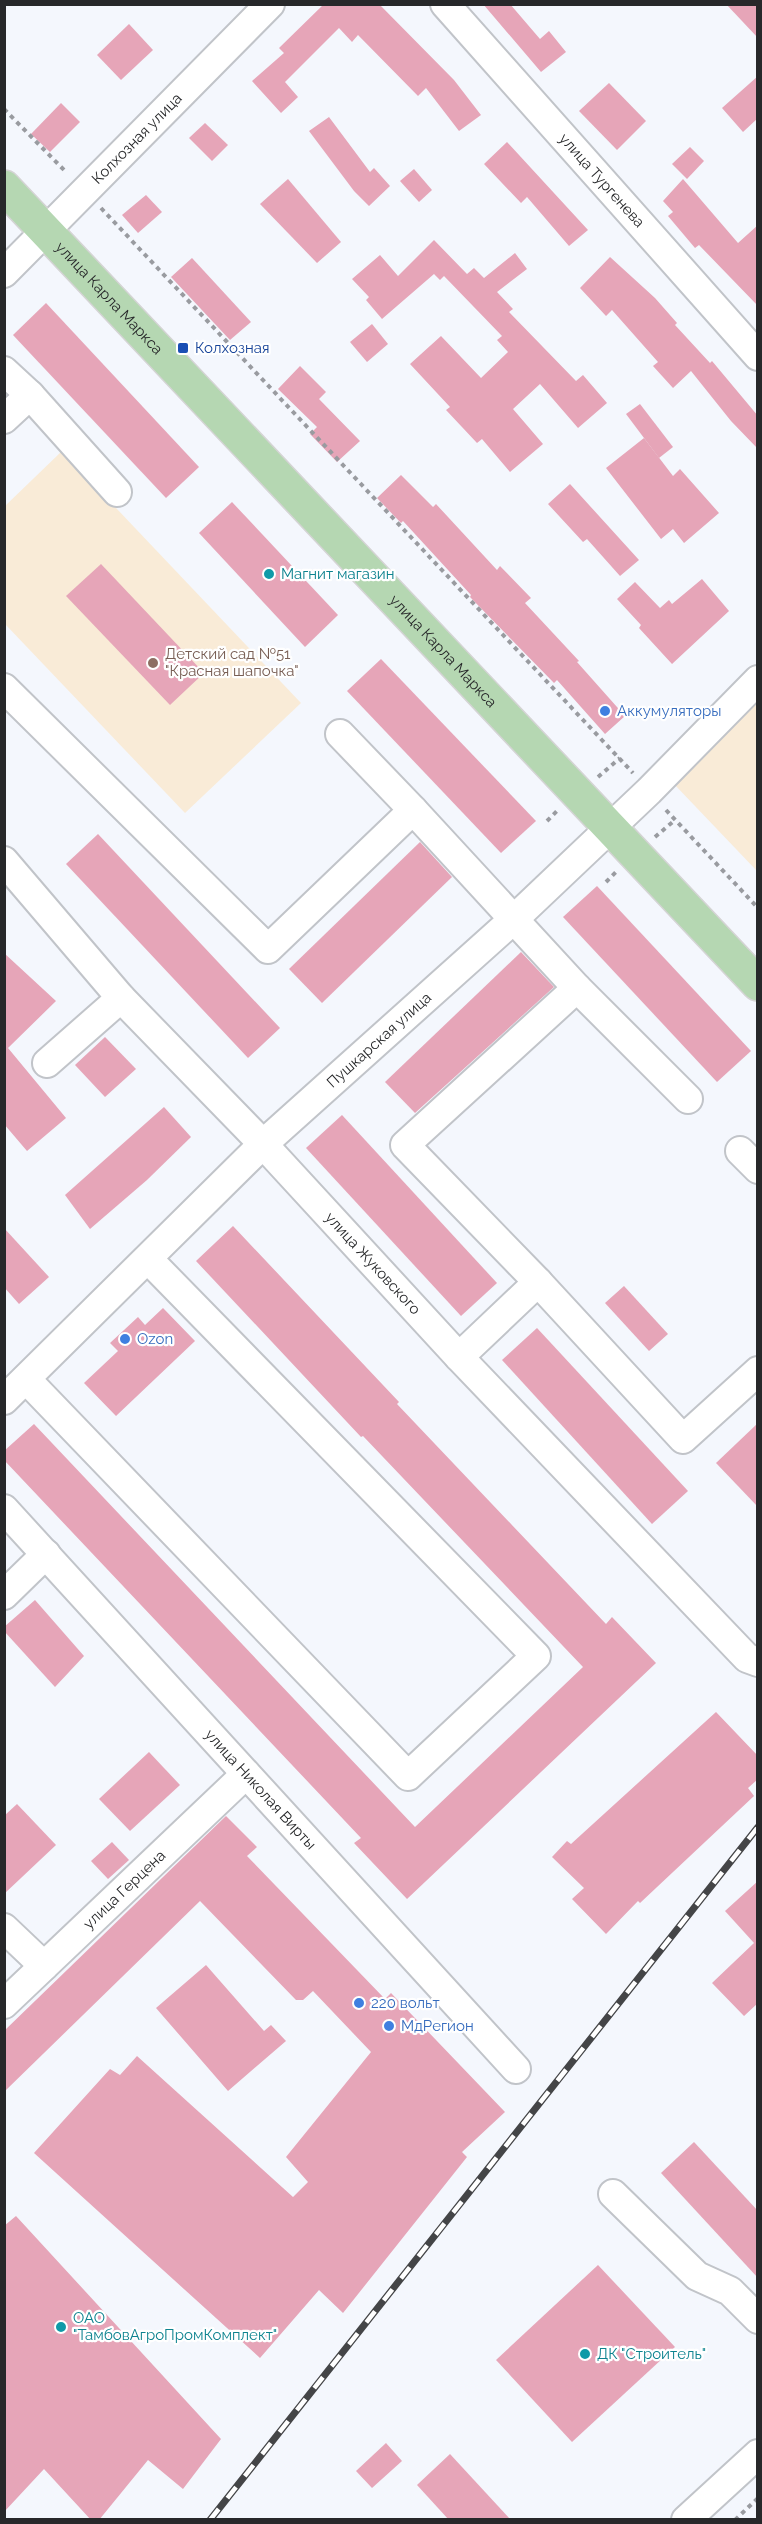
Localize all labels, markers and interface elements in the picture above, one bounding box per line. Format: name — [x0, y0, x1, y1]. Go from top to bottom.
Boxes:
street label: Колхозная улица — [88, 89, 186, 188]
street label: улица Тургенева — [555, 130, 648, 231]
street label: улица Карла Маркса — [52, 238, 167, 358]
place label: Колхозная — [195, 339, 270, 357]
marker: Колхозная — [176, 341, 190, 355]
place label: Магнит магазин — [281, 565, 394, 583]
marker: Магнит магазин — [262, 567, 276, 581]
street label: улица Карла Маркса — [386, 591, 501, 711]
place label: Детский сад №51 "Красная шапочка" — [165, 645, 299, 680]
marker: Детский сад №51 "Красная шапочка" — [146, 656, 160, 670]
place label: Аккумуляторы — [617, 702, 721, 720]
marker: Аккумуляторы — [598, 704, 612, 718]
street label: Пушкарская улица — [323, 989, 435, 1091]
street label: улица Жуковского — [321, 1208, 424, 1318]
place label: Ozon — [137, 1330, 173, 1348]
marker: Ozon — [118, 1332, 132, 1346]
street label: улица Николая Вирты — [201, 1726, 320, 1853]
street label: улица Герцена — [79, 1846, 169, 1933]
place label: 220 вольт — [371, 1994, 440, 2012]
marker: 220 вольт — [352, 1996, 366, 2010]
place label: МдРегион — [401, 2017, 474, 2035]
marker: МдРегион — [382, 2019, 396, 2033]
place label: ОАО "ТамбовАгроПромКомплект" — [73, 2309, 277, 2344]
marker: ОАО "ТамбовАгроПромКомплект" — [54, 2320, 68, 2334]
place label: ДК "Строитель" — [597, 2345, 706, 2363]
marker: ДК "Строитель" — [578, 2347, 592, 2361]

